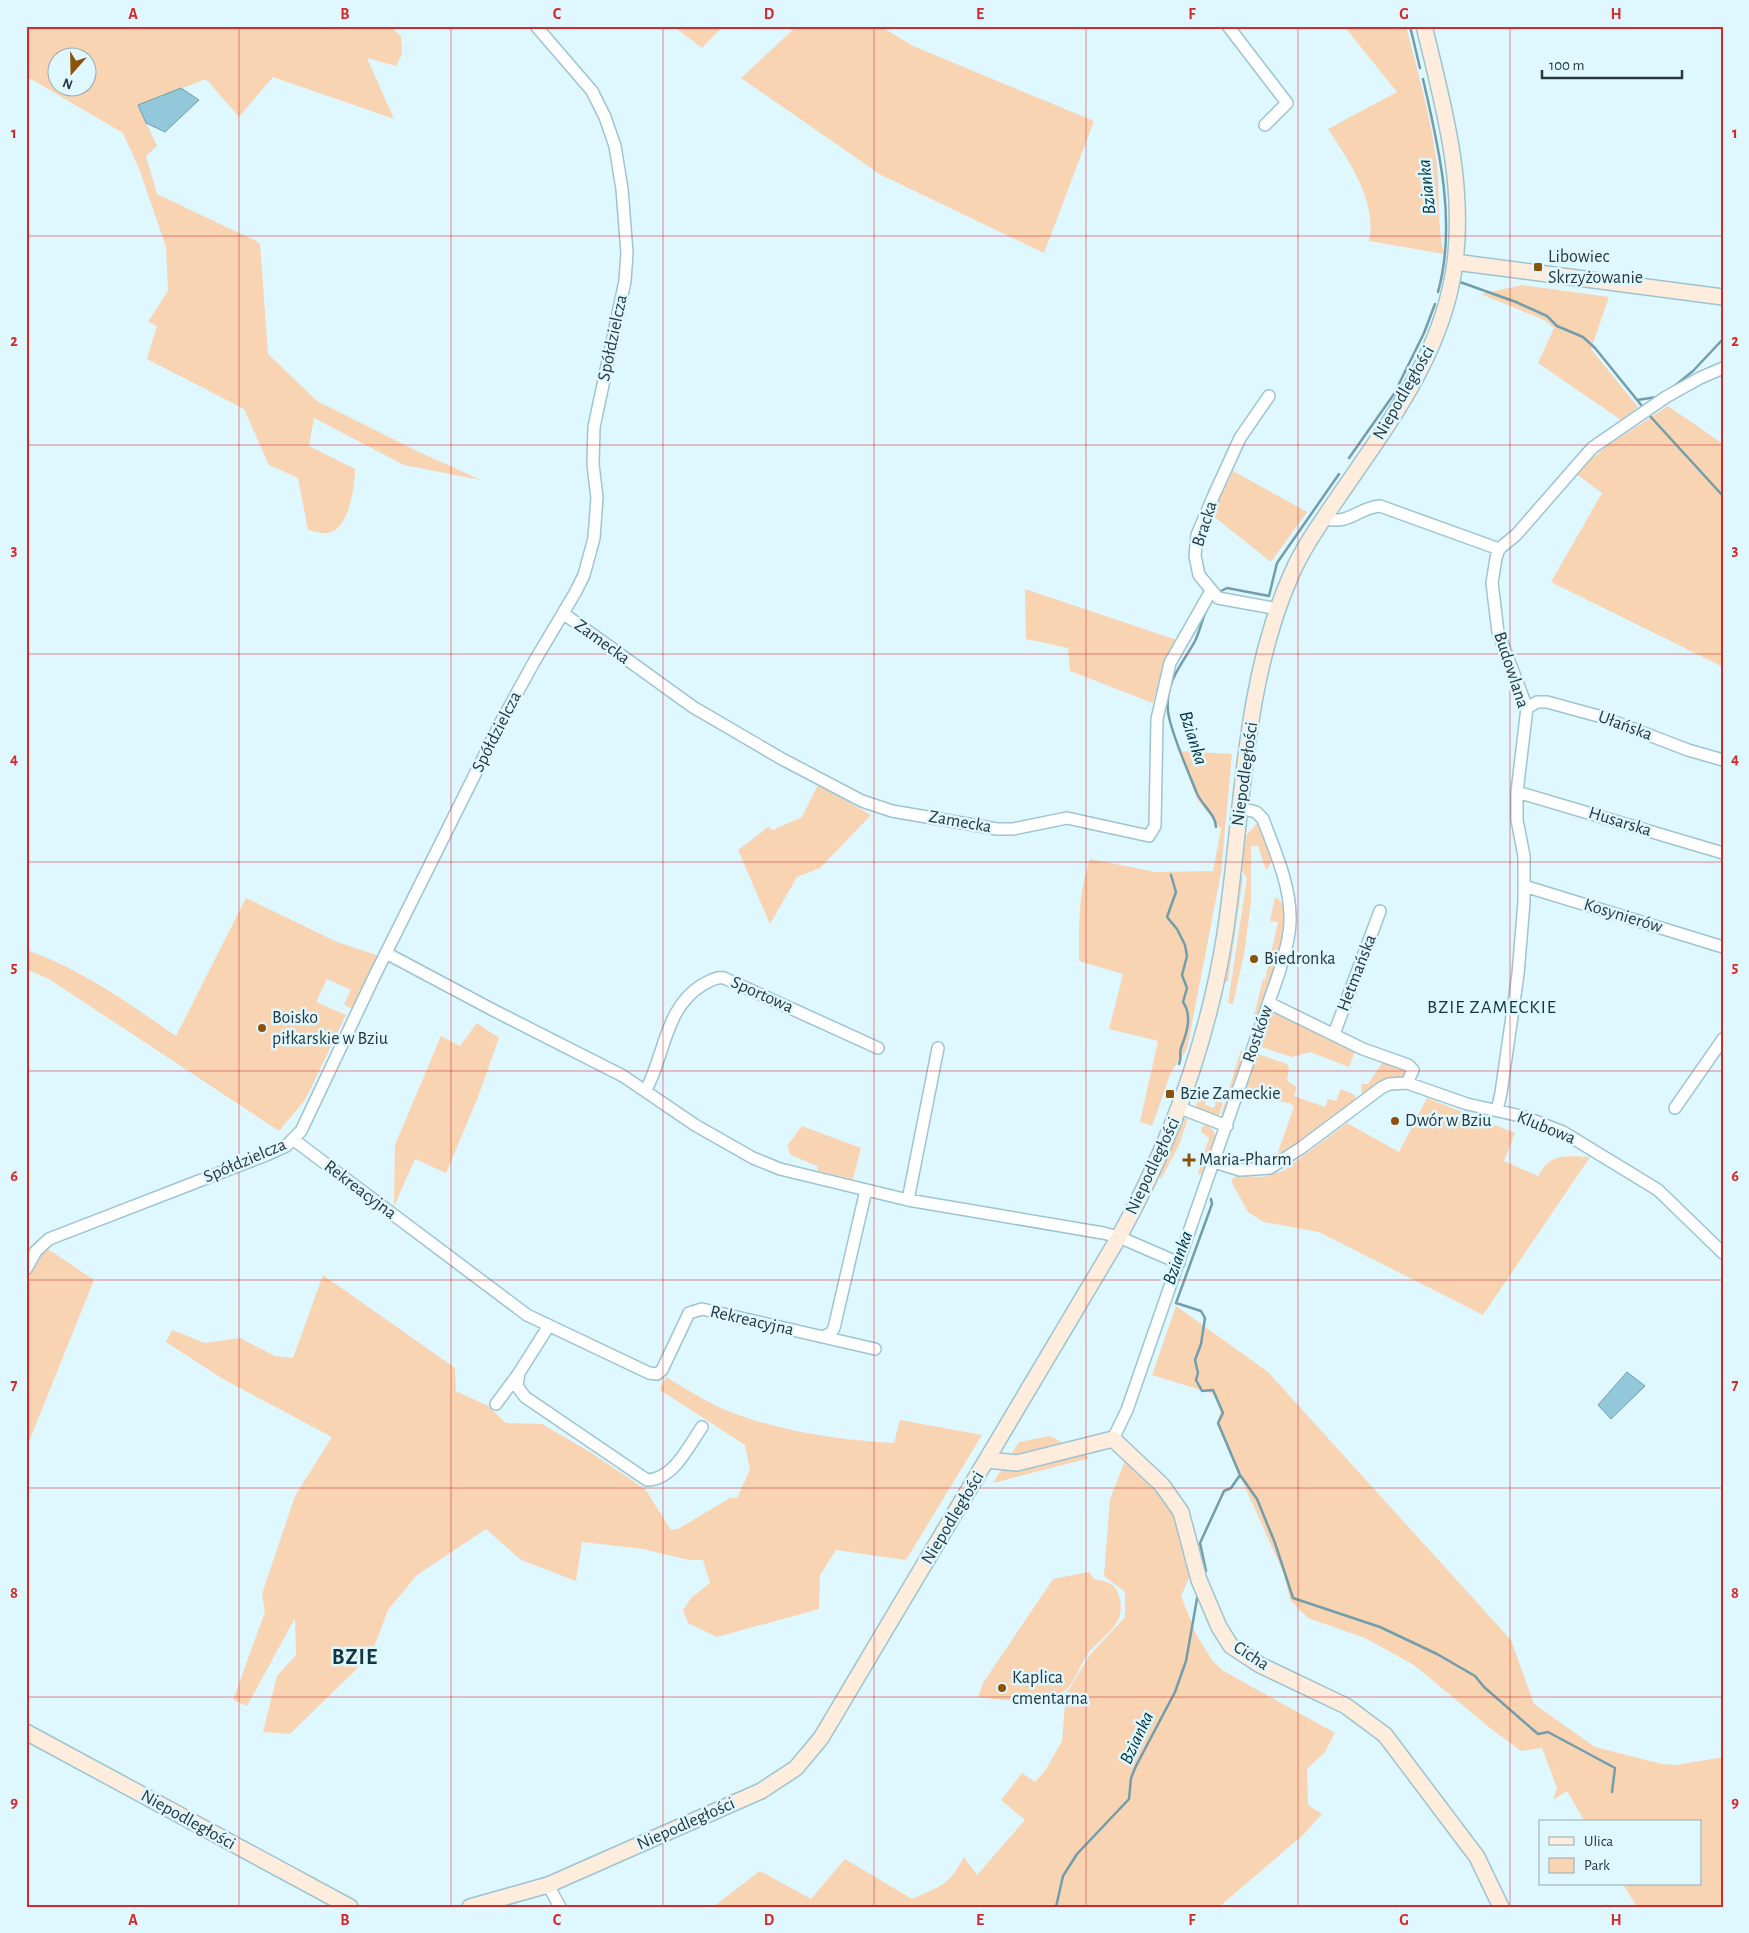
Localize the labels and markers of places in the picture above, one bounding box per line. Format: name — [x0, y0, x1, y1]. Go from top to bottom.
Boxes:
place label: Libowiec Skrzyżowanie — [1548, 248, 1643, 287]
marker: Libowiec Skrzyżowanie — [1532, 261, 1544, 273]
place label: Biedronka — [1264, 950, 1336, 968]
marker: Biedronka — [1248, 953, 1260, 965]
place label: Boisko piłkarskie w Bziu — [272, 1009, 388, 1048]
marker: Boisko piłkarskie w Bziu — [256, 1022, 268, 1034]
place label: Bzie Zameckie — [1180, 1085, 1281, 1103]
marker: Bzie Zameckie — [1164, 1088, 1176, 1100]
place label: Dwór w Bziu — [1405, 1112, 1492, 1130]
marker: Dwór w Bziu — [1389, 1115, 1401, 1127]
place label: Maria-Pharm — [1199, 1151, 1292, 1169]
marker: Maria-Pharm — [1183, 1154, 1195, 1166]
place label: Kaplica cmentarna — [1012, 1669, 1088, 1708]
marker: Kaplica cmentarna — [996, 1682, 1008, 1694]

